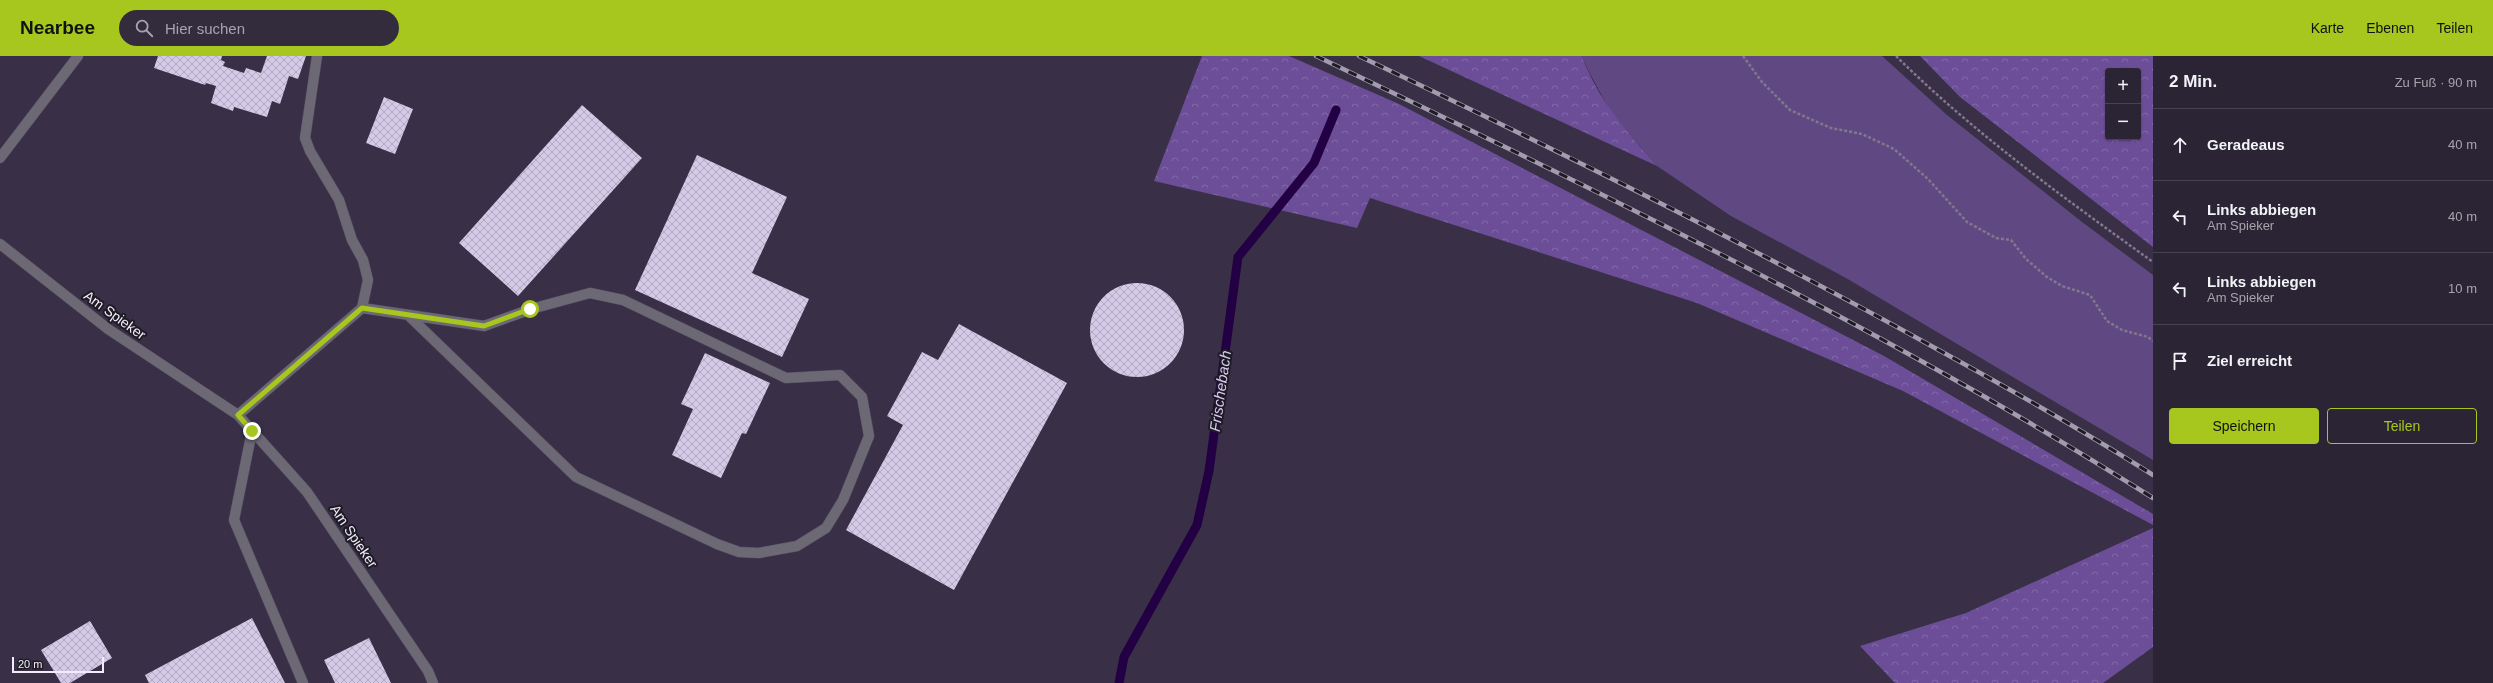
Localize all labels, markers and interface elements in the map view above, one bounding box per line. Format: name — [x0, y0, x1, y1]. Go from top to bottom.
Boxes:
search box — [119, 10, 399, 46]
text: Nearbee — [20, 17, 95, 38]
icon: search — [133, 17, 155, 39]
text: Hier suchen — [165, 20, 245, 37]
text: Karte — [2311, 20, 2344, 36]
text: Ebenen — [2366, 20, 2414, 36]
text: Teilen — [2436, 20, 2473, 36]
map controls — [2105, 68, 2141, 140]
button: + — [2105, 68, 2141, 104]
text: 2 Min. — [2169, 72, 2217, 91]
text: Zu Fuß · 90 m — [2395, 75, 2477, 90]
button: − — [2105, 104, 2141, 140]
icon: ahead — [2169, 134, 2191, 156]
text: Geradeaus — [2207, 136, 2285, 153]
text: 40 m — [2448, 137, 2477, 152]
text: Links abbiegen — [2207, 201, 2316, 218]
icon: left — [2169, 206, 2191, 228]
text: 40 m — [2448, 209, 2477, 224]
text: Am Spieker — [2207, 218, 2274, 233]
text: Links abbiegen — [2207, 273, 2316, 290]
icon: left — [2169, 278, 2191, 300]
text: 10 m — [2448, 281, 2477, 296]
street label: Am Spieker — [81, 287, 149, 343]
text: Am Spieker — [2207, 290, 2274, 305]
route start — [521, 300, 539, 318]
water label: Frischebach — [1206, 349, 1234, 433]
icon: arrive — [2169, 350, 2191, 372]
text: Ziel erreicht — [2207, 352, 2292, 369]
button: Speichern — [2169, 408, 2319, 444]
button: Teilen — [2327, 408, 2477, 444]
route end — [243, 422, 261, 440]
street label: Am Spieker — [327, 502, 381, 571]
scale bar — [12, 655, 104, 674]
text: 20 m — [18, 658, 42, 670]

